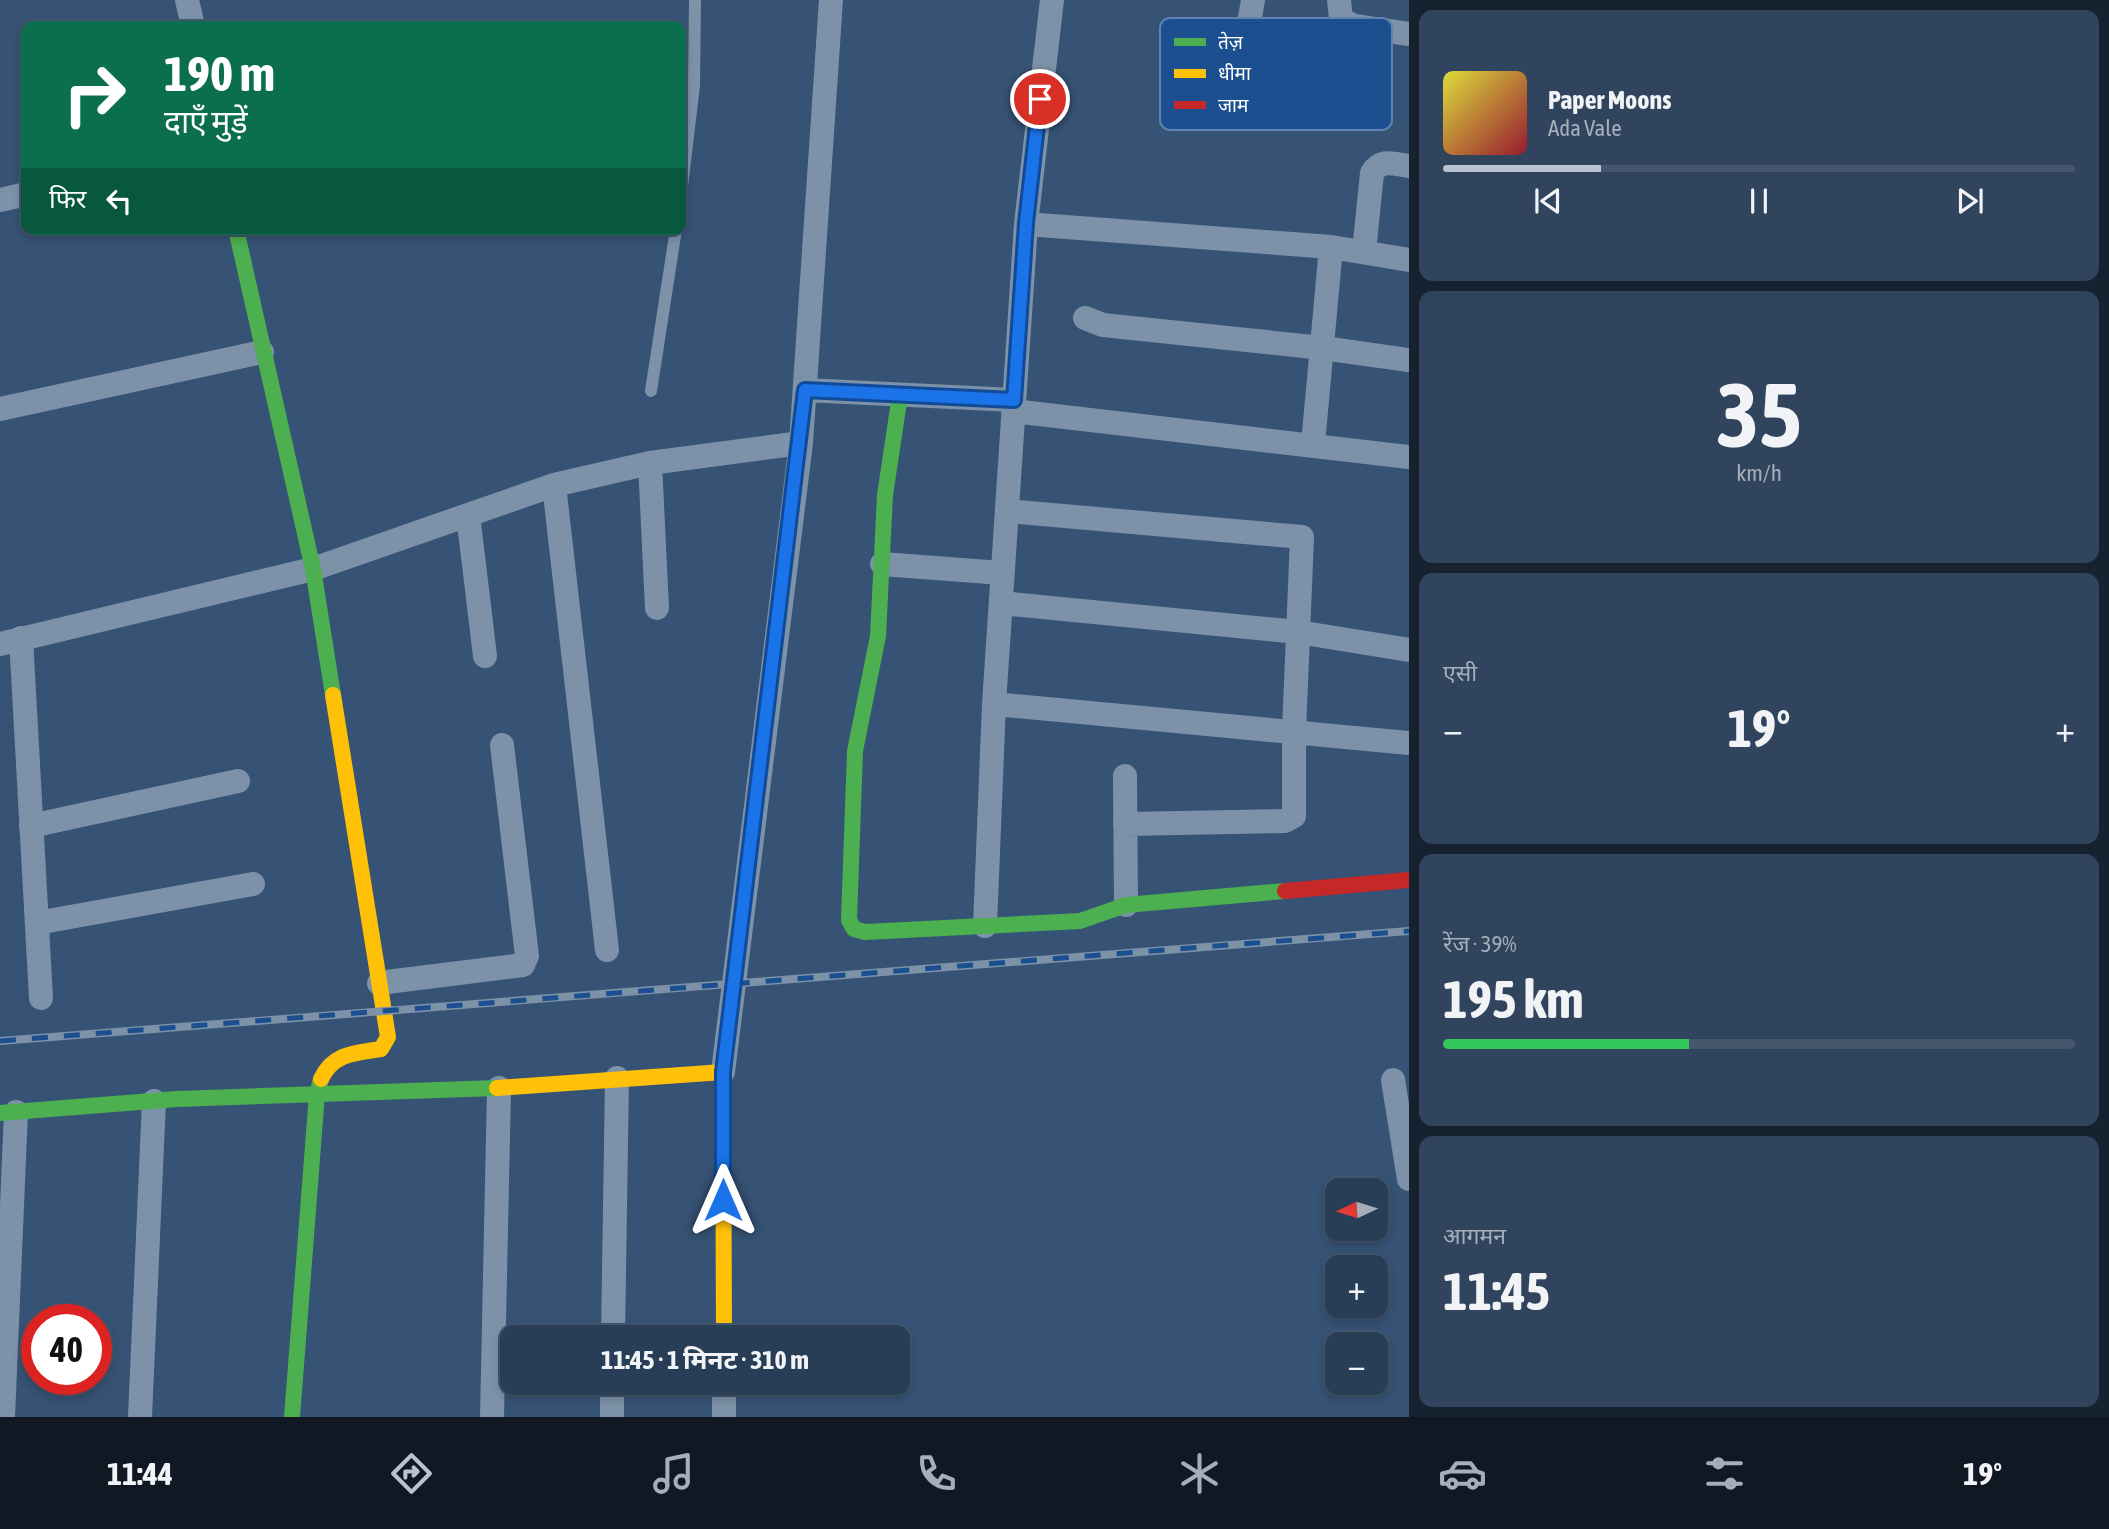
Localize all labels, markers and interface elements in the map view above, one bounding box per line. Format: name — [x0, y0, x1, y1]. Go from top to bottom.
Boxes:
legend — [1160, 18, 1392, 130]
text: तेज़ — [1218, 31, 1244, 53]
text: 190 m — [164, 45, 275, 101]
icon: right — [49, 49, 140, 140]
text: धीमा — [1218, 62, 1252, 84]
pin — [1010, 69, 1070, 129]
icon: arrive — [1021, 80, 1059, 118]
text: Paper Moons — [1548, 85, 1671, 115]
text: जाम — [1218, 94, 1249, 116]
text: दाएँ मुड़ें — [164, 103, 248, 140]
text: Ada Vale — [1548, 115, 1622, 141]
icon: left — [100, 182, 138, 220]
icon: previous — [1529, 182, 1567, 220]
icon: pause — [1740, 182, 1778, 220]
icon: next — [1951, 182, 1989, 220]
text: फिर — [49, 184, 86, 214]
text: 35 — [1716, 362, 1802, 466]
text: km/h — [1736, 460, 1782, 486]
text: एसी — [1443, 660, 1477, 686]
text: 19° — [1727, 698, 1791, 758]
text: − — [1443, 707, 1463, 750]
text: + — [2055, 707, 2075, 750]
text: रेंज · 39% — [1443, 931, 1517, 957]
text: 195 km — [1443, 969, 1584, 1029]
position arrow — [686, 1163, 760, 1237]
north arrow — [1325, 1178, 1388, 1241]
map controls — [1325, 1178, 1388, 1395]
text: आगमन — [1443, 1223, 1506, 1249]
button: + — [1325, 1255, 1388, 1318]
text: 11:45 — [1443, 1261, 1550, 1321]
speed limit sign: 40 — [21, 1304, 112, 1395]
button: − — [1325, 1332, 1388, 1395]
text: 11:45 · 1 मिनट · 310 m — [601, 1345, 809, 1375]
icon: directions — [387, 1449, 436, 1498]
icon: music — [649, 1449, 698, 1498]
icon: phone — [912, 1449, 961, 1498]
icon: climate — [1175, 1449, 1224, 1498]
icon: car — [1438, 1449, 1487, 1498]
icon: filters — [1700, 1449, 1749, 1498]
text: 11:44 — [107, 1455, 173, 1492]
text: 19° — [1963, 1455, 2002, 1492]

